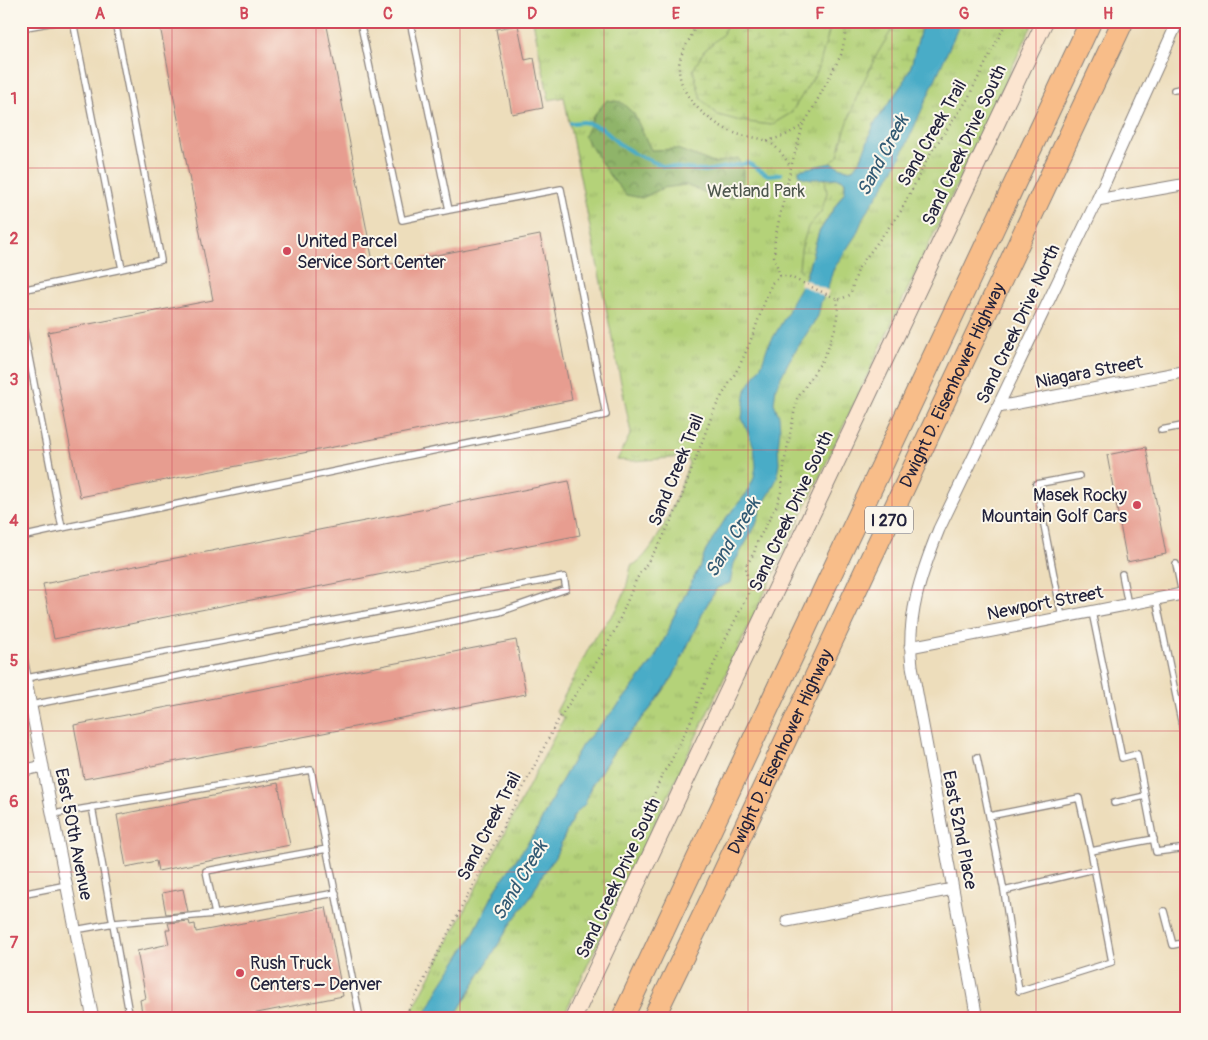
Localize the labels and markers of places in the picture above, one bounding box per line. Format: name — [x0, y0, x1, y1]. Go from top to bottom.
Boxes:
place label: United Parcel Service Sort Center — [297, 230, 447, 274]
marker: United Parcel Service Sort Center — [281, 245, 293, 257]
place label: Masek Rocky Mountain Golf Cars — [982, 484, 1127, 528]
marker: Masek Rocky Mountain Golf Cars — [1131, 499, 1143, 511]
place label: Rush Truck Centers – Denver — [250, 952, 383, 996]
marker: Rush Truck Centers – Denver — [234, 967, 246, 979]

